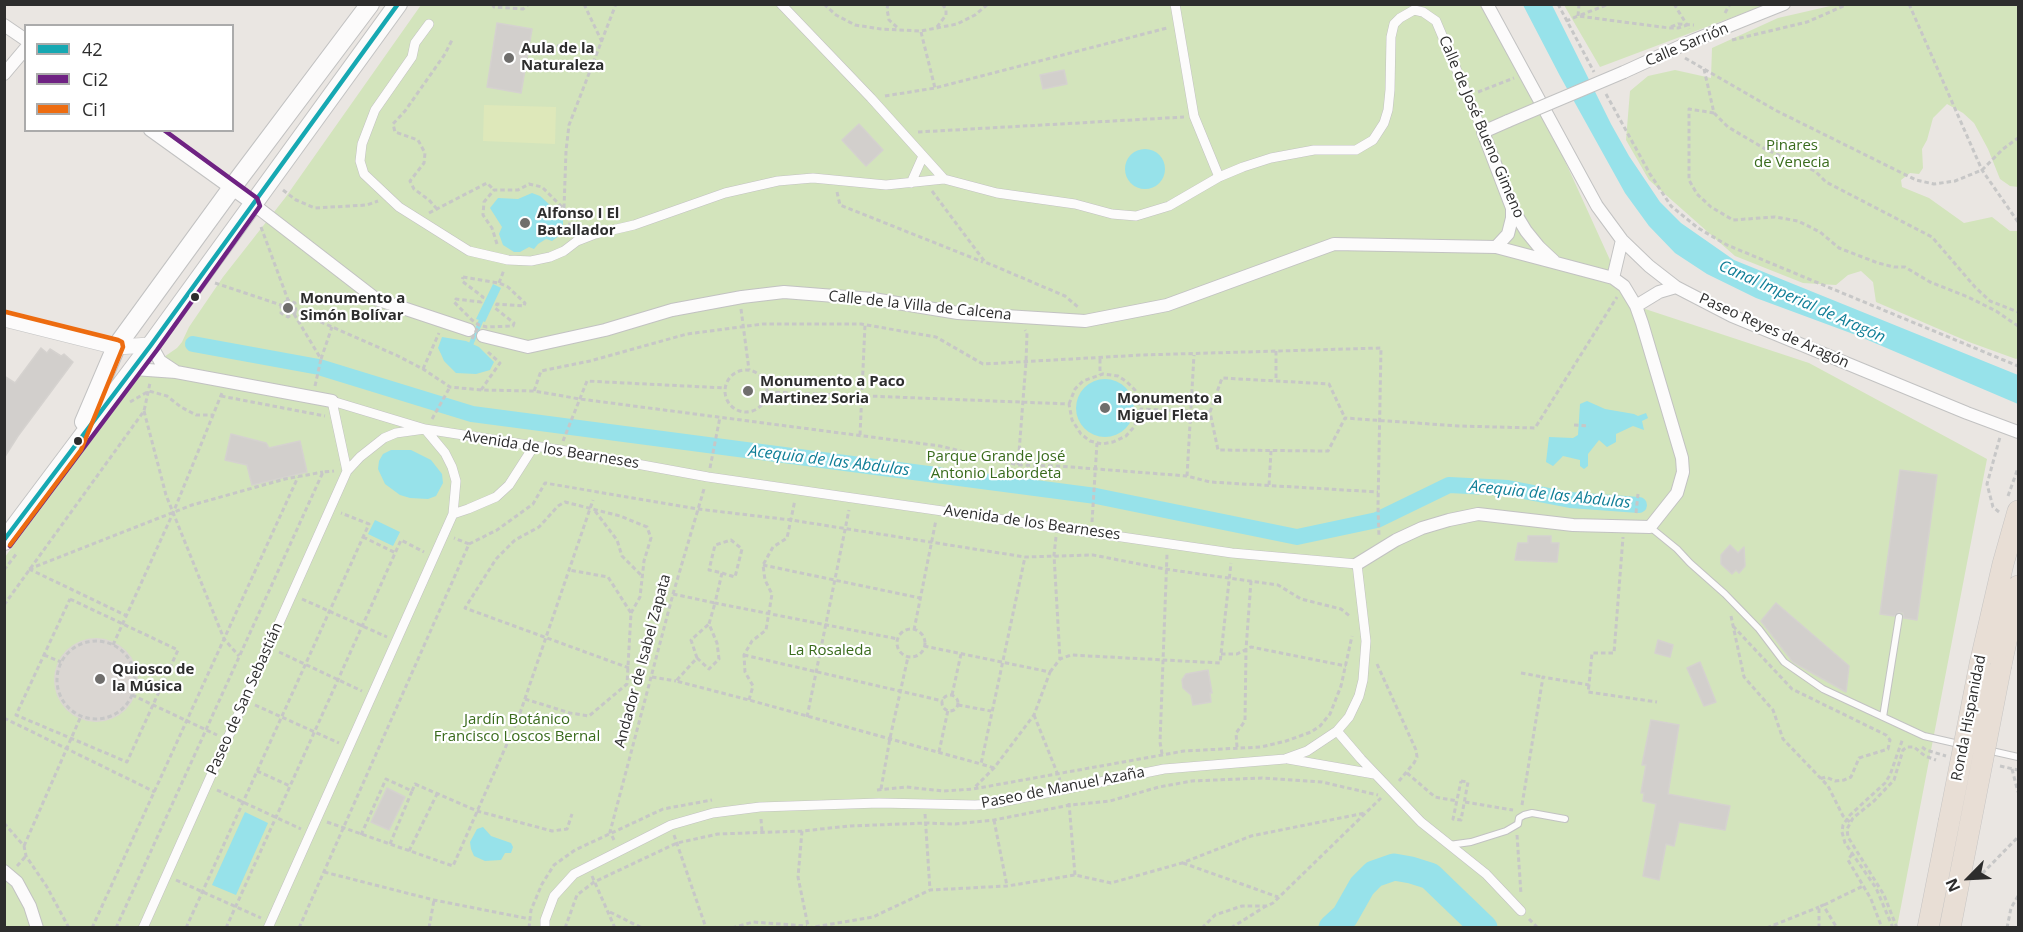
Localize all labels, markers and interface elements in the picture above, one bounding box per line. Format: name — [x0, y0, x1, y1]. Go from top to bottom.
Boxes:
street label: Calle Sarrión — [1643, 19, 1731, 71]
legend — [24, 24, 234, 132]
street label: Calle de José Bueno Gimeno — [1434, 33, 1528, 221]
text: 42 — [82, 37, 103, 61]
place label: Aula de la Naturaleza — [521, 40, 604, 75]
marker: Aula de la Naturaleza — [502, 51, 516, 65]
text: Ci2 — [82, 67, 108, 91]
text: Ci1 — [82, 97, 108, 121]
park label: Pinares de Venecia — [1754, 137, 1830, 172]
place label: Alfonso I El Batallador — [537, 205, 619, 240]
marker: Alfonso I El Batallador — [518, 216, 532, 230]
water label: Canal Imperial de Aragón — [1716, 257, 1888, 347]
street label: Calle de la Villa de Calcena — [828, 287, 1012, 325]
place label: Monumento a Simón Bolívar — [300, 290, 405, 325]
street label: Paseo Reyes de Aragón — [1696, 290, 1852, 372]
unlabelled marker — [189, 291, 201, 303]
marker: Monumento a Simón Bolívar — [281, 301, 295, 315]
place label: Monumento a Paco Martinez Soria — [760, 373, 905, 408]
marker: Monumento a Paco Martinez Soria — [741, 384, 755, 398]
place label: Monumento a Miguel Fleta — [1117, 390, 1222, 425]
marker: Monumento a Miguel Fleta — [1098, 401, 1112, 415]
street label: Avenida de los Bearneses — [462, 427, 640, 473]
unlabelled marker — [72, 435, 84, 447]
water label: Acequia de las Abdulas — [747, 442, 911, 480]
park label: Parque Grande José Antonio Labordeta — [927, 448, 1065, 483]
water label: Acequia de las Abdulas — [1468, 477, 1632, 513]
street label: Avenida de los Bearneses — [943, 502, 1121, 544]
street label: Andador de Isabel Zapata — [611, 572, 675, 750]
street label: Paseo de San Sebastián — [203, 620, 287, 778]
park label: La Rosaleda — [788, 642, 872, 660]
street label: Ronda Hispanidad — [1948, 653, 1990, 783]
place label: Quiosco de la Música — [112, 661, 194, 696]
marker: Quiosco de la Música — [93, 672, 107, 686]
park label: Jardín Botánico Francisco Loscos Bernal — [434, 711, 600, 746]
street label: Paseo de Manuel Azaña — [980, 763, 1146, 813]
north arrow — [1939, 848, 1999, 908]
text: N — [1940, 875, 1965, 896]

